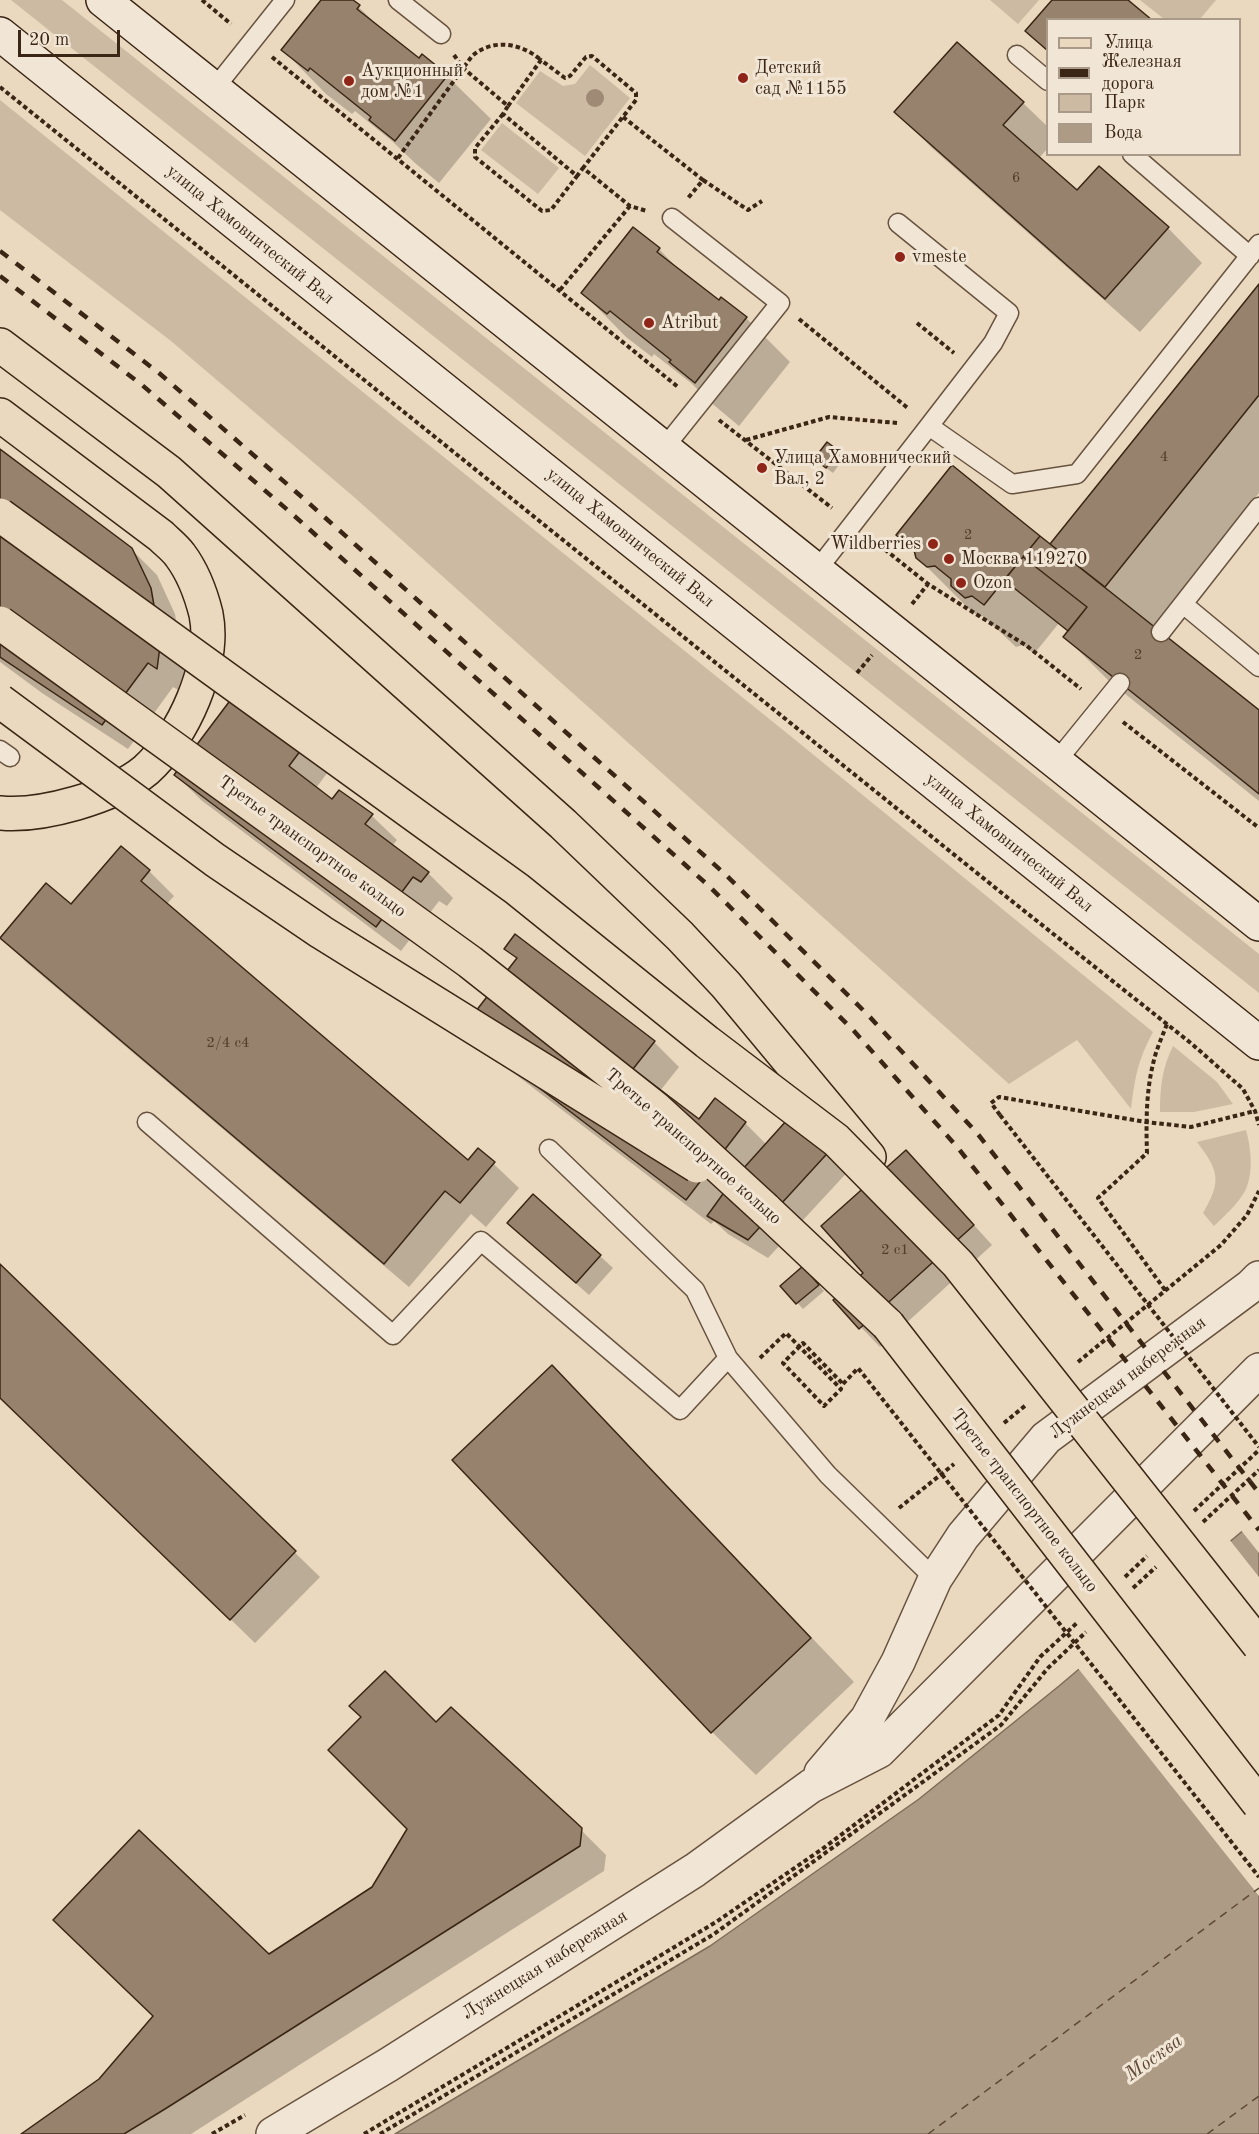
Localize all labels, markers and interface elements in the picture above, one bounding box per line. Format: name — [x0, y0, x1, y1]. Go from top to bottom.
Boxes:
scale bar — [21, 18, 123, 56]
legend — [1046, 18, 1241, 156]
text: 20 m — [29, 31, 69, 49]
text: Улица — [1104, 34, 1153, 52]
text: Железная дорога — [1102, 53, 1182, 93]
place label: Детский сад №1155 — [755, 57, 847, 100]
place label: Аукционный дом №1 — [361, 60, 463, 103]
marker: Детский сад №1155 — [736, 71, 750, 85]
marker: Аукционный дом №1 — [342, 74, 356, 88]
text: Парк — [1104, 94, 1145, 112]
text: Вода — [1104, 124, 1143, 142]
street label: улица Хамовнический Вал — [162, 161, 338, 309]
house number: 6 — [1012, 169, 1020, 187]
place label: vmeste — [912, 246, 967, 268]
marker: vmeste — [893, 250, 907, 264]
place label: Atribut — [661, 312, 718, 334]
marker: Atribut — [642, 316, 656, 330]
place label: Улица Хамовнический Вал, 2 — [774, 447, 951, 490]
house number: 4 — [1160, 448, 1168, 466]
marker: Улица Хамовнический Вал, 2 — [755, 461, 769, 475]
street label: улица Хамовнический Вал — [542, 464, 718, 612]
house number: 2 — [964, 526, 972, 544]
place label: Wildberries — [830, 533, 921, 555]
marker: Wildberries — [926, 537, 940, 551]
place label: Москва 119270 — [961, 548, 1087, 570]
marker: Москва 119270 — [942, 552, 956, 566]
place label: Ozon — [973, 572, 1012, 594]
marker: Ozon — [954, 576, 968, 590]
house number: 2 — [1134, 646, 1142, 664]
street label: улица Хамовнический Вал — [921, 769, 1097, 917]
street label: Третье транспортное кольцо — [214, 772, 410, 922]
house number: 2/4 с4 — [206, 1034, 250, 1052]
street label: Третье транспортное кольцо — [600, 1064, 786, 1230]
house number: 2 с1 — [881, 1241, 909, 1259]
street label: Лужнецкая набережная — [1045, 1312, 1211, 1444]
street label: Третье транспортное кольцо — [946, 1405, 1102, 1597]
street label: Лужнецкая набережная — [458, 1905, 632, 2025]
water label: Москва — [1120, 2029, 1188, 2087]

